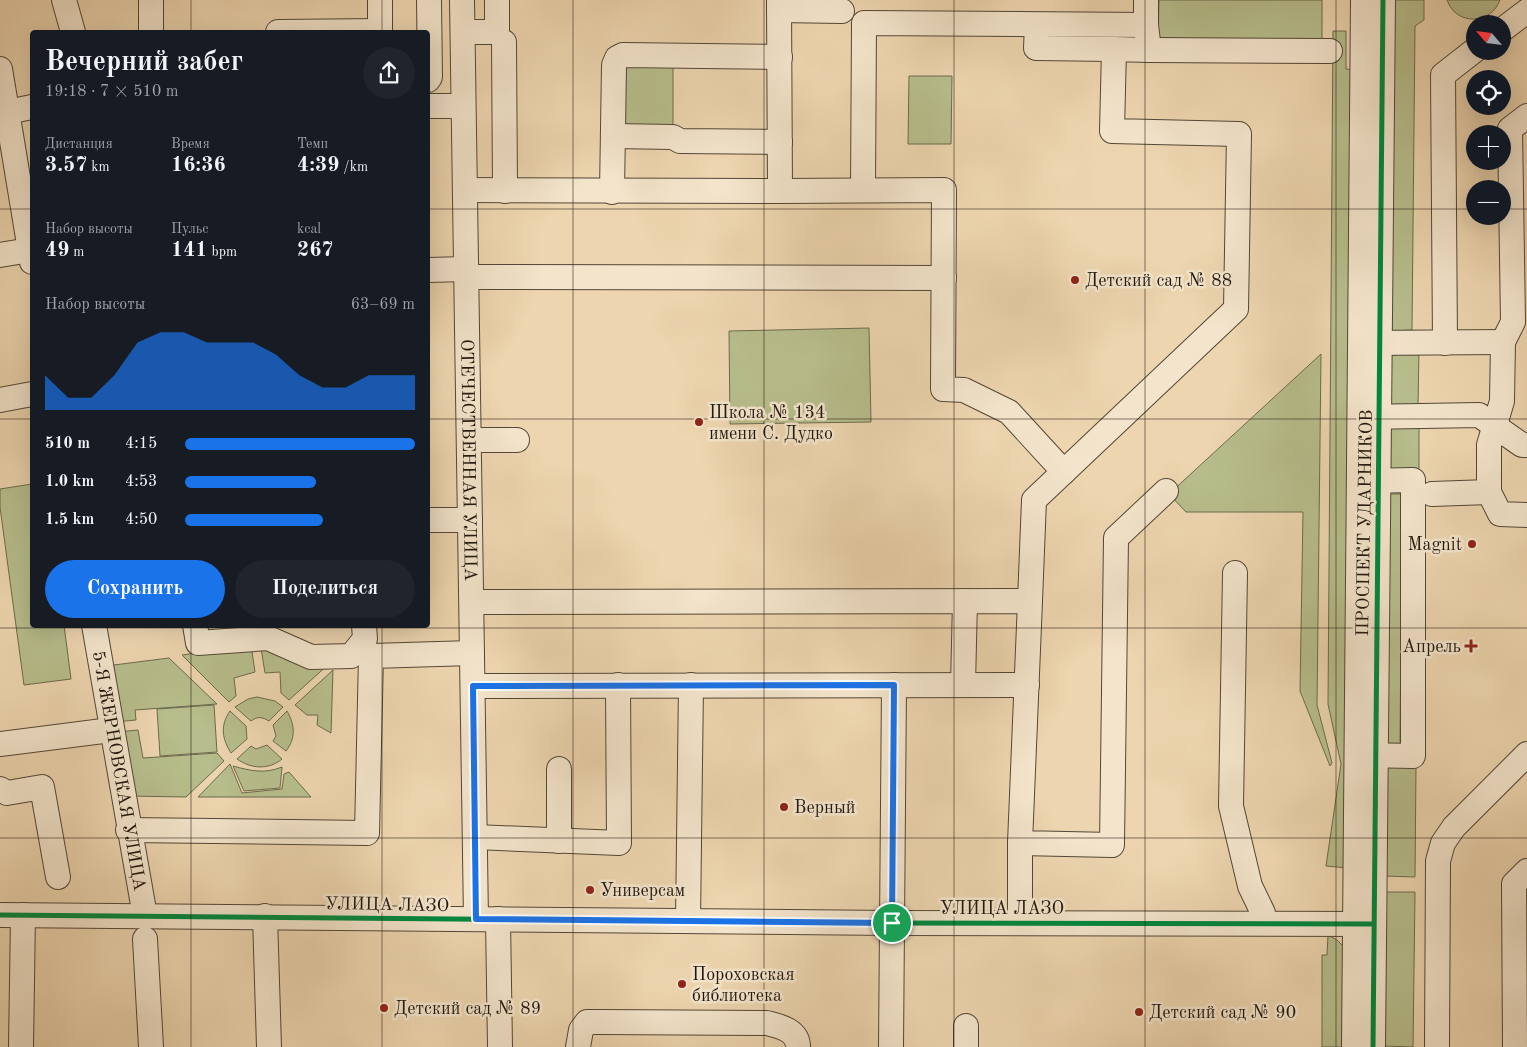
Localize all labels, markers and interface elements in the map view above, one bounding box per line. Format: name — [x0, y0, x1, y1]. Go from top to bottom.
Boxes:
north arrow — [1466, 15, 1511, 60]
map controls — [1466, 15, 1511, 225]
button: share — [363, 47, 415, 99]
text: Вечерний забег — [45, 49, 243, 77]
button: locate — [1466, 70, 1511, 115]
text: 19:18 · 7 × 510 m — [45, 84, 178, 100]
button: + — [1466, 125, 1511, 170]
text: Дистанция — [45, 137, 113, 151]
text: Время — [171, 137, 210, 151]
text: Темп — [297, 137, 328, 151]
text: 3.57 — [45, 155, 87, 176]
text: 16:36 — [171, 155, 226, 176]
text: 4:39 — [297, 155, 339, 176]
text: km — [87, 160, 110, 174]
text: /km — [339, 160, 368, 174]
button: − — [1466, 180, 1511, 225]
text: Набор высоты — [45, 222, 133, 236]
text: Пульс — [171, 222, 208, 236]
text: kcal — [297, 222, 321, 236]
text: 49 — [45, 240, 69, 261]
text: 141 — [171, 240, 208, 261]
text: 267 — [297, 240, 334, 261]
text: m — [69, 245, 84, 259]
text: bpm — [208, 245, 237, 259]
place label: Детский сад № 88 — [1085, 272, 1232, 290]
marker: Детский сад № 88 — [1069, 274, 1081, 286]
text: Набор высоты — [45, 297, 145, 313]
text: 63–69 m — [351, 297, 415, 313]
street label: ОТЕЧЕСТВЕННАЯ УЛИЦА — [457, 339, 479, 581]
place label: Школа № 134 имени С. Дудко — [709, 404, 833, 443]
street label: ПРОСПЕКТ УДАРНИКОВ — [1354, 409, 1376, 637]
marker: Школа № 134 имени С. Дудко — [693, 416, 705, 428]
text: 510 m — [45, 436, 90, 452]
text: 4:15 — [125, 436, 157, 452]
text: 1.0 km — [45, 474, 94, 490]
text: 4:53 — [125, 474, 157, 490]
text: 1.5 km — [45, 512, 94, 528]
text: 4:50 — [125, 512, 157, 528]
place label: Magnit — [1407, 536, 1462, 554]
marker: Magnit — [1466, 538, 1478, 550]
button: Сохранить — [45, 560, 225, 618]
button: Поделиться — [235, 560, 415, 618]
place label: Апрель — [1402, 638, 1461, 656]
marker: Апрель — [1465, 640, 1477, 652]
street label: 5-Я ЖЕРНОВСКАЯ УЛИЦА — [89, 650, 148, 892]
place label: Верный — [794, 799, 855, 817]
marker: Верный — [778, 801, 790, 813]
place label: Универсам — [600, 882, 685, 900]
marker: Универсам — [584, 884, 596, 896]
street label: УЛИЦА ЛАЗО — [325, 895, 449, 915]
street label: УЛИЦА ЛАЗО — [940, 900, 1064, 918]
pin — [871, 902, 913, 944]
icon: arrive — [878, 909, 906, 937]
place label: Пороховская библиотека — [692, 966, 795, 1005]
marker: Пороховская библиотека — [676, 978, 688, 990]
place label: Детский сад № 89 — [394, 1000, 541, 1018]
marker: Детский сад № 89 — [378, 1002, 390, 1014]
place label: Детский сад № 90 — [1149, 1004, 1296, 1022]
marker: Детский сад № 90 — [1133, 1006, 1145, 1018]

